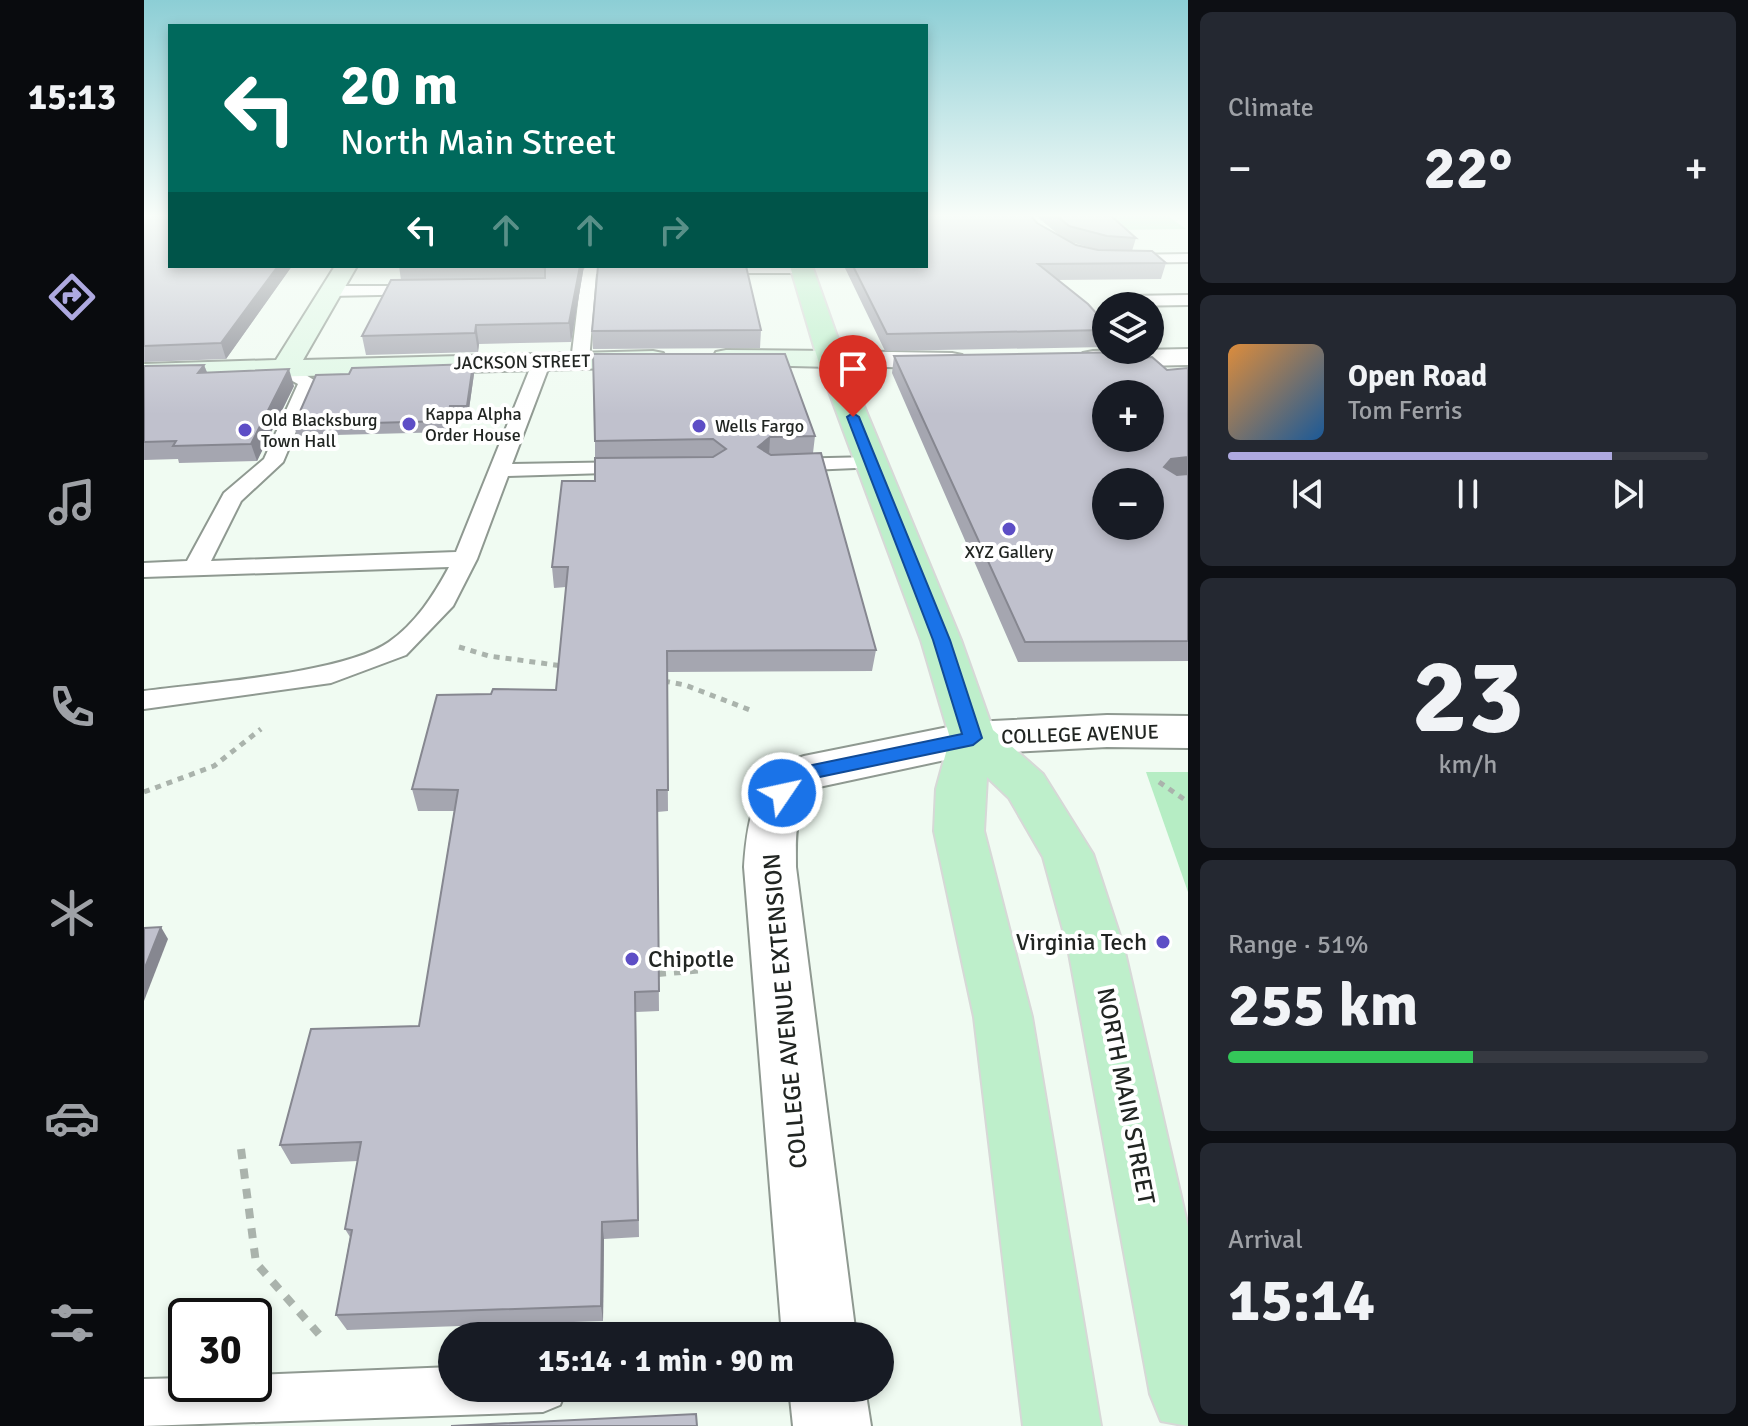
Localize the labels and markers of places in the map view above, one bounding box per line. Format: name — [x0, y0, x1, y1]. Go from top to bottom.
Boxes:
pin — [819, 335, 887, 417]
place label: Kappa Alpha Order House — [425, 403, 522, 446]
place label: Old Blacksburg Town Hall — [261, 409, 377, 452]
marker: Kappa Alpha Order House — [400, 415, 418, 433]
place label: Wells Fargo — [715, 415, 804, 437]
marker: Wells Fargo — [690, 417, 708, 435]
marker: Old Blacksburg Town Hall — [236, 421, 254, 439]
marker: XYZ Gallery — [1000, 520, 1018, 538]
place label: XYZ Gallery — [964, 541, 1054, 563]
place label: Virginia Tech — [1016, 927, 1147, 957]
marker: Virginia Tech — [1154, 933, 1172, 951]
place label: Chipotle — [648, 944, 734, 974]
marker: Chipotle — [623, 950, 641, 968]

